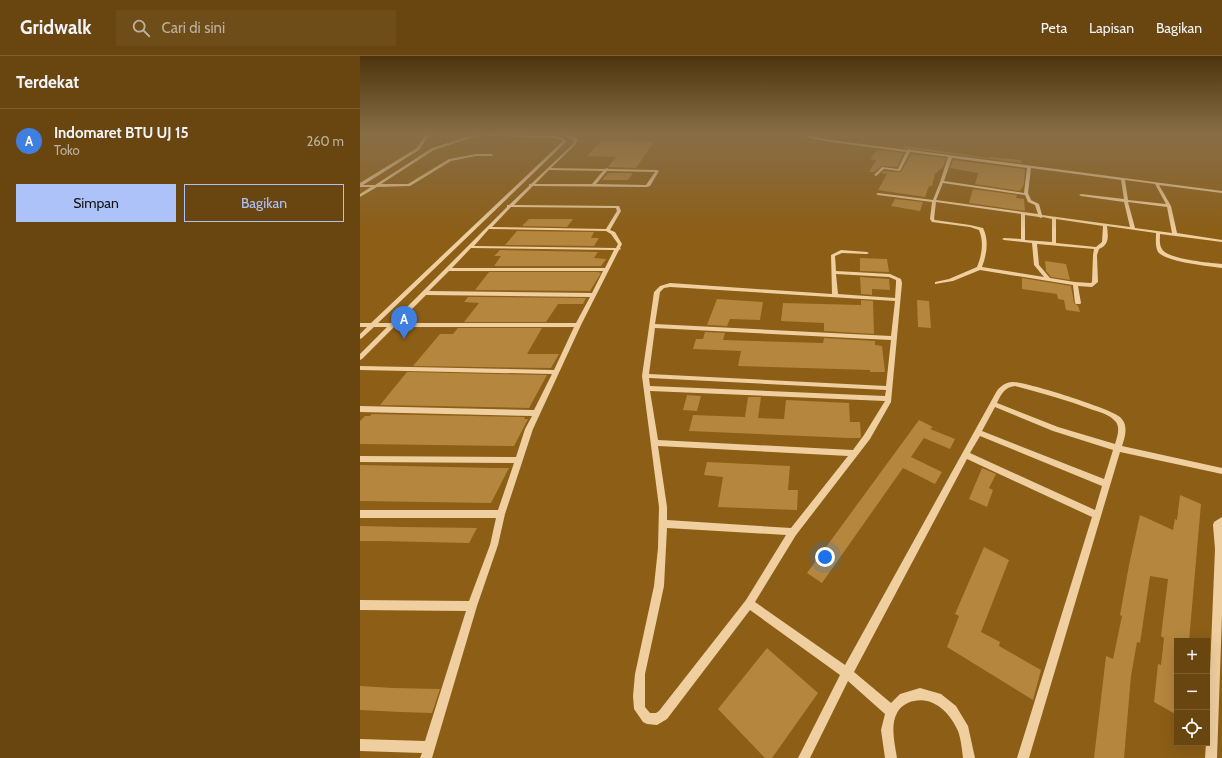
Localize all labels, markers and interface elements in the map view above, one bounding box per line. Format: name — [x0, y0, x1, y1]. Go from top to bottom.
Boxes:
search box — [116, 10, 396, 46]
text: Gridwalk — [20, 16, 92, 39]
icon: search — [130, 17, 152, 39]
text: Cari di sini — [162, 19, 225, 37]
text: Peta — [1041, 19, 1067, 37]
text: Lapisan — [1089, 19, 1134, 37]
text: Bagikan — [1156, 19, 1202, 37]
text: Terdekat — [16, 72, 79, 92]
text: Indomaret BTU UJ 15 — [54, 124, 189, 142]
text: A — [25, 133, 33, 149]
text: 260 m — [306, 133, 344, 149]
text: Toko — [54, 142, 80, 158]
button: Simpan — [16, 184, 176, 222]
button: Bagikan — [184, 184, 344, 222]
pin: A — [391, 306, 417, 339]
your location — [815, 547, 835, 567]
map controls — [1174, 638, 1210, 746]
button: + — [1174, 638, 1210, 674]
button: − — [1174, 674, 1210, 710]
button: locate — [1174, 710, 1210, 746]

